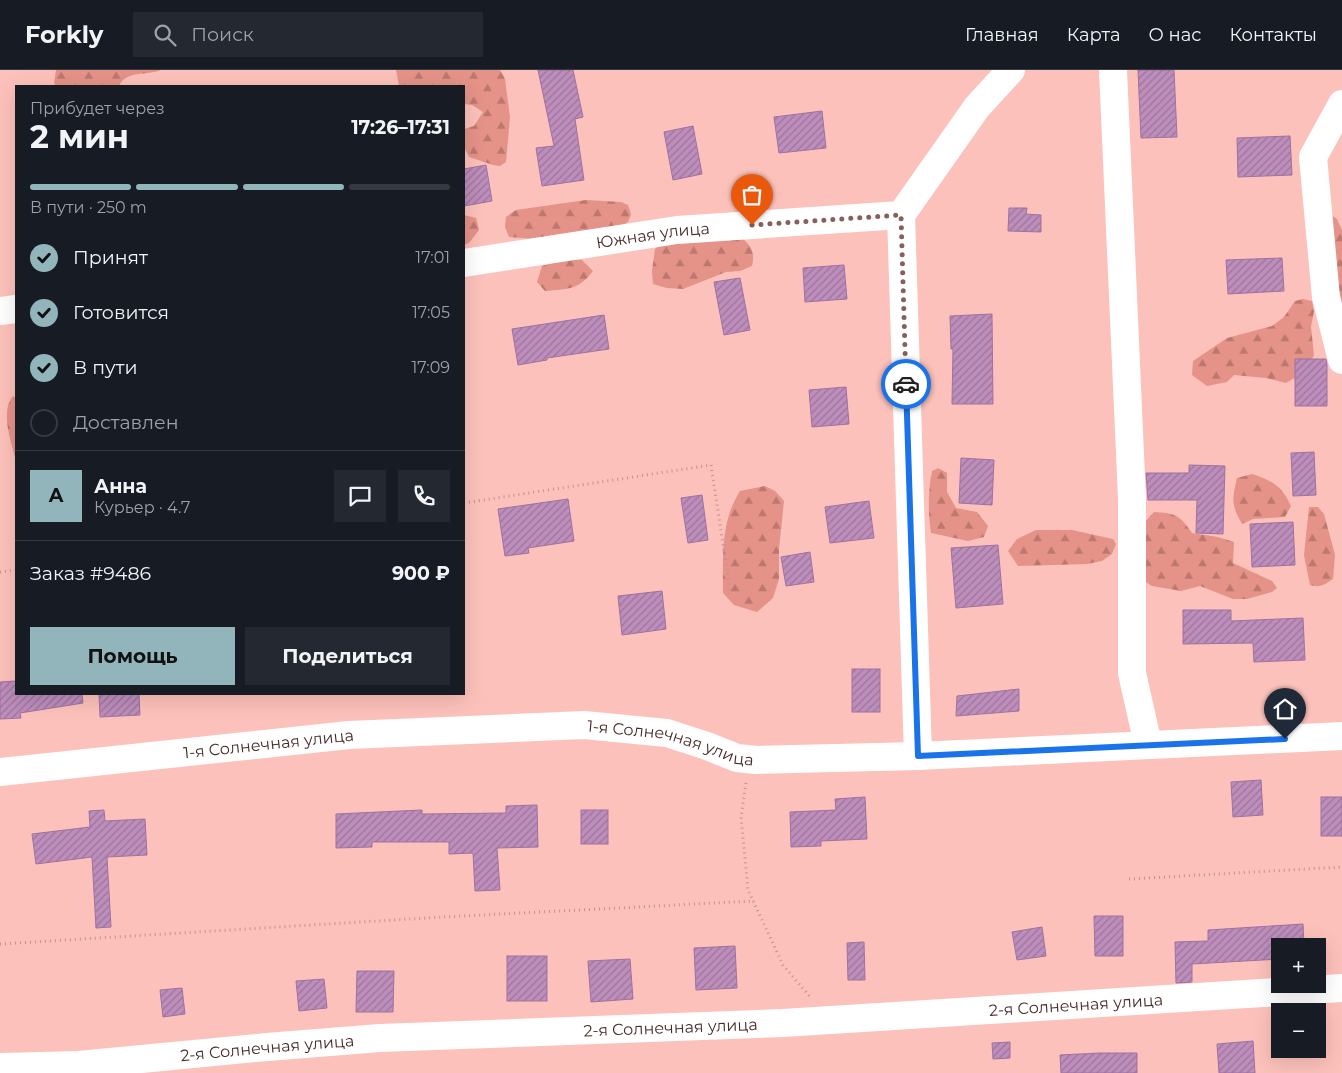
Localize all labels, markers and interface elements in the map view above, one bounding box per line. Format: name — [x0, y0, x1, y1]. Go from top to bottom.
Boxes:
search box — [133, 12, 483, 57]
text: Forkly — [25, 20, 103, 49]
icon: search — [151, 21, 179, 49]
text: Поиск — [191, 23, 254, 46]
text: Главная — [965, 24, 1039, 46]
text: Карта — [1067, 24, 1121, 46]
text: О нас — [1149, 24, 1201, 46]
text: Контакты — [1229, 24, 1317, 46]
text: Прибудет через — [30, 99, 165, 118]
text: 17:26–17:31 — [351, 116, 450, 139]
text: 2 мин — [30, 117, 129, 156]
pin — [731, 174, 773, 225]
icon: bag — [738, 181, 766, 209]
text: В пути · 250 m — [30, 198, 147, 217]
street label: Южная улица — [595, 218, 710, 252]
icon: check — [30, 244, 58, 272]
text: Принят — [73, 246, 148, 269]
text: 17:01 — [415, 248, 450, 267]
icon: check — [30, 299, 58, 327]
text: Готовится — [73, 301, 169, 324]
text: 17:05 — [412, 303, 450, 322]
icon: check — [30, 354, 58, 382]
text: В пути — [73, 356, 138, 379]
text: 17:09 — [411, 358, 450, 377]
courier — [881, 359, 931, 409]
icon: car — [892, 370, 920, 398]
text: Доставлен — [73, 411, 179, 434]
button: chat — [334, 470, 386, 522]
button: phone — [398, 470, 450, 522]
text: Анна — [94, 475, 147, 498]
text: А — [48, 484, 64, 507]
text: Курьер · 4.7 — [94, 498, 191, 517]
text: Заказ #9486 — [30, 562, 151, 585]
text: 900 ₽ — [392, 562, 450, 585]
button: Помощь — [30, 627, 235, 685]
button: Поделиться — [245, 627, 450, 685]
pin — [1264, 688, 1306, 739]
icon: home — [1271, 695, 1299, 723]
street label: 1-я Солнечная улица — [586, 716, 755, 769]
street label: 1-я Солнечная улица — [182, 725, 355, 762]
map controls — [1271, 938, 1326, 1058]
button: + — [1271, 938, 1326, 993]
street label: 2-я Солнечная улица — [988, 990, 1163, 1020]
button: − — [1271, 1003, 1326, 1058]
street label: 2-я Солнечная улица — [583, 1014, 758, 1040]
street label: 2-я Солнечная улица — [179, 1031, 355, 1065]

